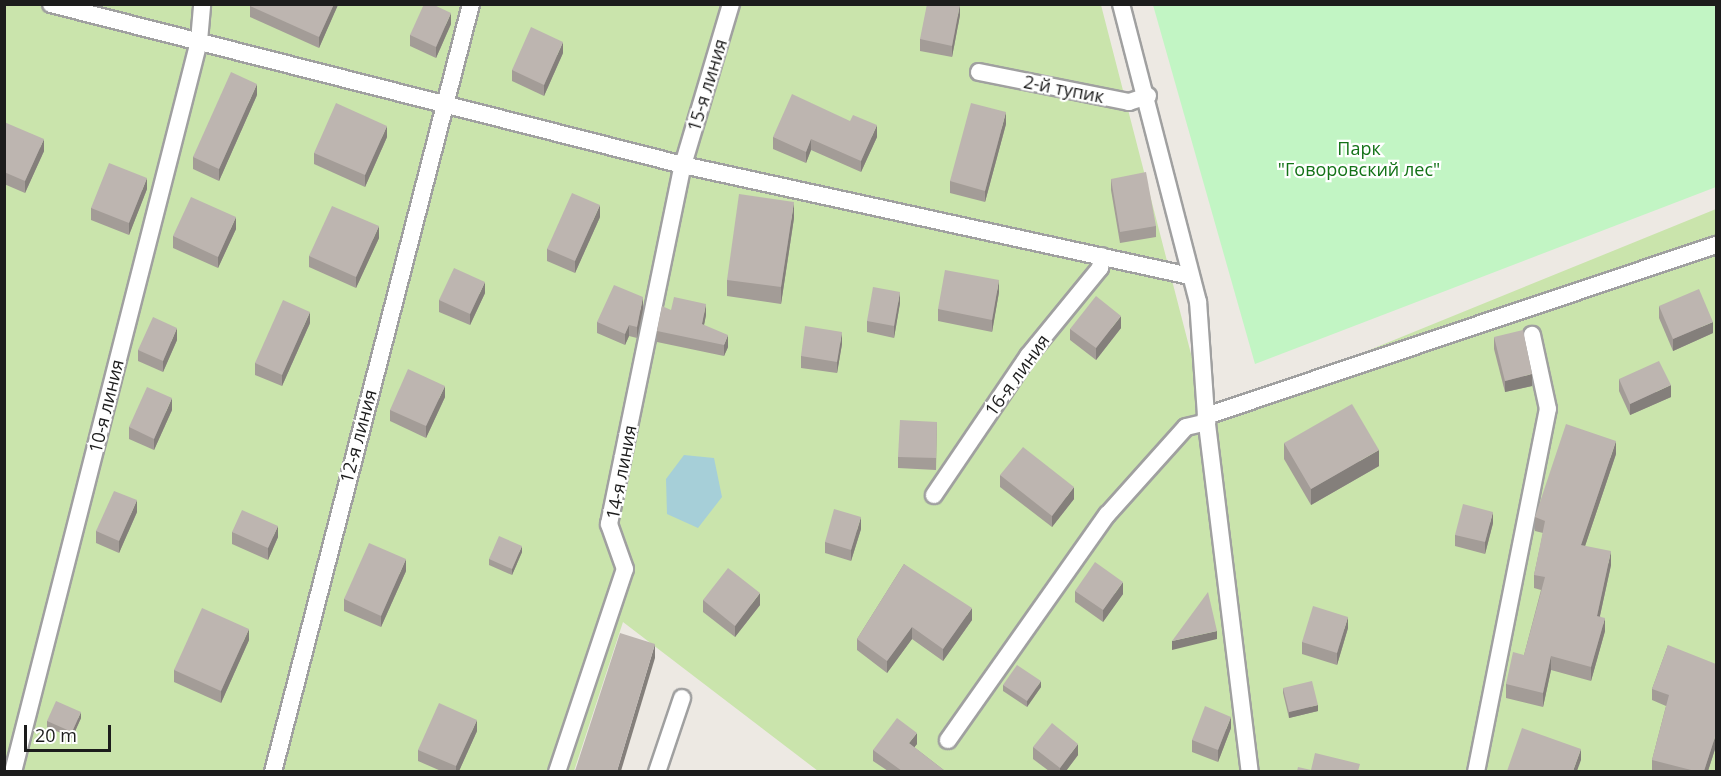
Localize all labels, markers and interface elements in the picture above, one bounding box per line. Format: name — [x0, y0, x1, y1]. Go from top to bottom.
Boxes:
street label: 15-я линия — [683, 36, 731, 134]
street label: 2-й тупик — [1022, 71, 1106, 107]
park label: Парк "Говоровский лес" — [1278, 138, 1440, 180]
street label: 16-я линия — [980, 330, 1054, 420]
street label: 10-я линия — [84, 357, 128, 455]
street label: 12-я линия — [335, 387, 381, 485]
street label: 14-я линия — [601, 423, 641, 521]
scale bar — [27, 713, 114, 751]
text: 20 m — [35, 723, 77, 747]

